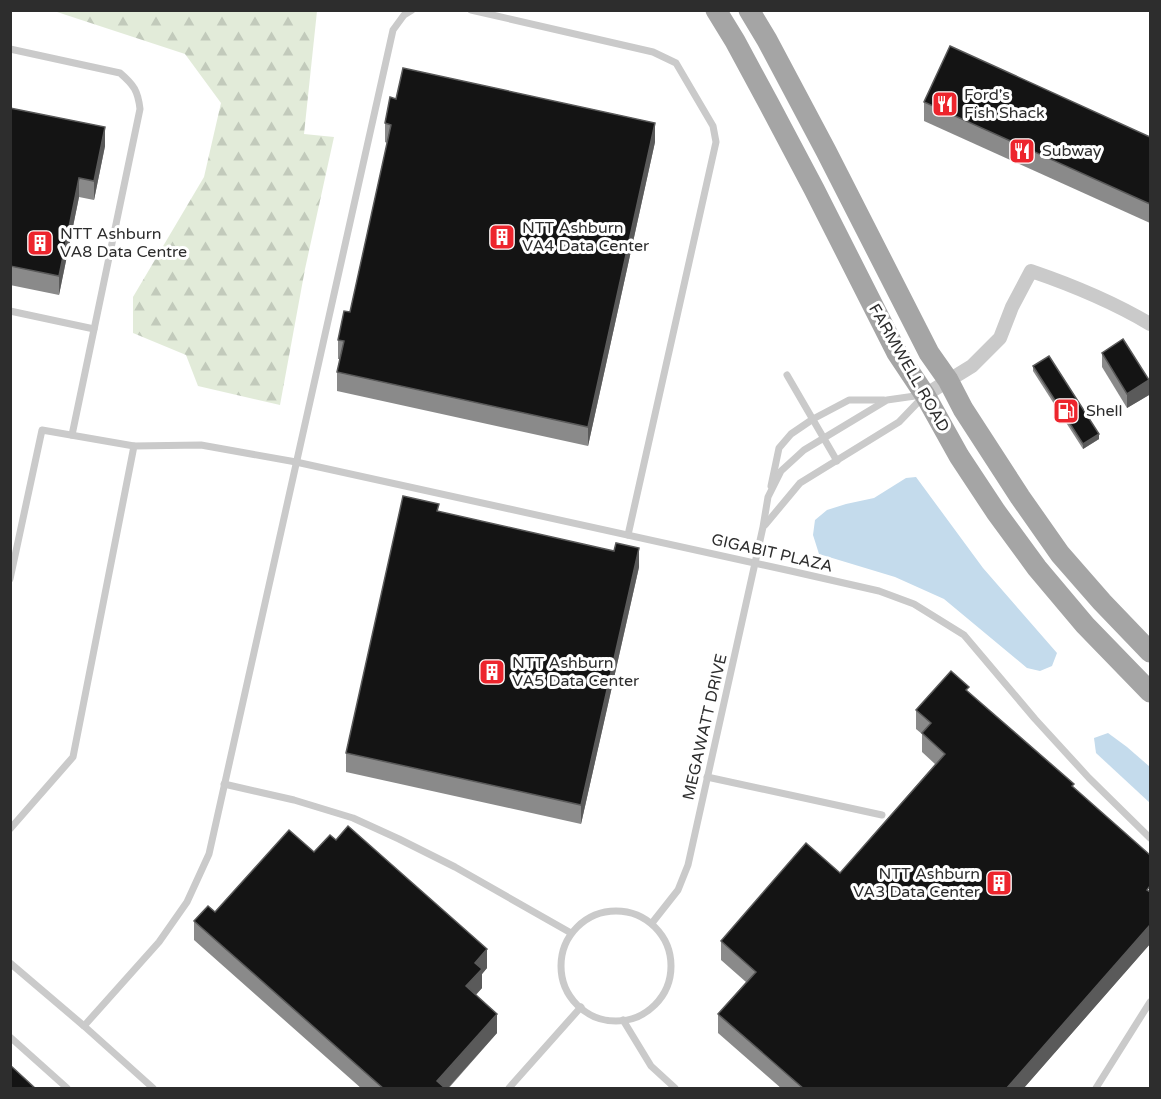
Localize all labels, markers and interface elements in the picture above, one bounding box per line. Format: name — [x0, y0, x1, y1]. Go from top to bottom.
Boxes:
place label: Ford's Fish Shack — [964, 85, 1045, 123]
restaurant icon: Ford's Fish Shack — [930, 89, 960, 119]
restaurant icon: Subway — [1007, 136, 1037, 166]
place label: Subway — [1042, 141, 1102, 161]
place label: NTT Ashburn VA4 Data Center — [522, 218, 650, 256]
building icon: NTT Ashburn VA4 Data Center — [487, 222, 517, 252]
place label: NTT Ashburn VA8 Data Centre — [60, 224, 187, 262]
building icon: NTT Ashburn VA8 Data Centre — [25, 228, 55, 258]
street label: FARMWELL ROAD — [864, 300, 954, 436]
fuel station icon: Shell — [1051, 396, 1081, 426]
place label: Shell — [1086, 401, 1123, 421]
street label: GIGABIT PLAZA — [709, 529, 835, 577]
street label: MEGAWATT DRIVE — [678, 652, 732, 802]
place label: NTT Ashburn VA5 Data Center — [512, 653, 640, 691]
building icon: NTT Ashburn VA5 Data Center — [477, 657, 507, 687]
place label: NTT Ashburn VA3 Data Center — [853, 864, 981, 902]
building icon: NTT Ashburn VA3 Data Center — [984, 868, 1014, 898]

